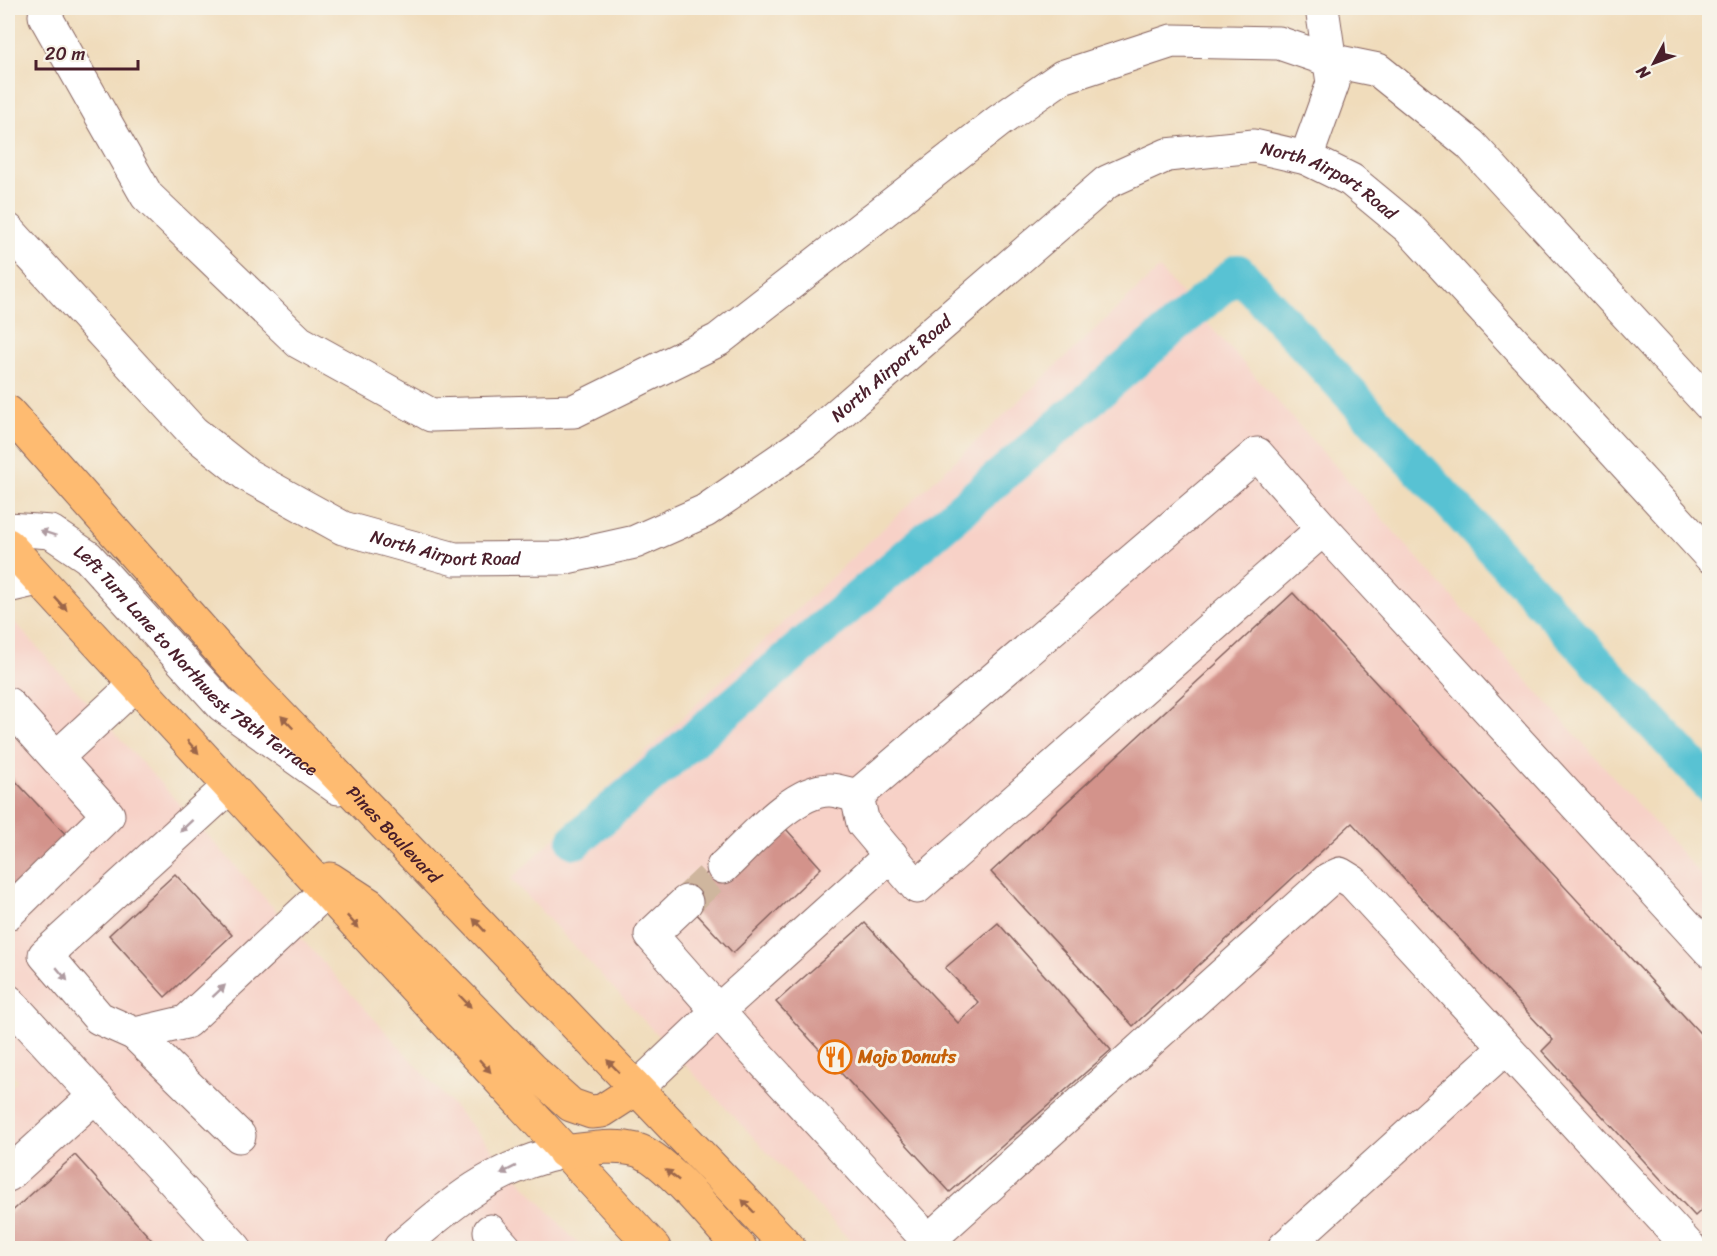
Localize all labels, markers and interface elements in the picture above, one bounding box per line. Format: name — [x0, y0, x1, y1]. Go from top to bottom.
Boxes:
scale bar — [36, 33, 138, 71]
north arrow — [1624, 33, 1684, 93]
text: 20 m — [45, 38, 85, 70]
text: N — [1628, 58, 1658, 87]
street label: North Airport Road — [1258, 132, 1406, 229]
street label: North Airport Road — [823, 306, 960, 430]
street label: North Airport Road — [367, 520, 522, 575]
one-way arrow — [39, 527, 57, 537]
street label: Left Turn Lane to Northwest 78th Terrace — [67, 536, 325, 785]
one-way arrow — [54, 596, 68, 611]
one-way arrow — [280, 715, 294, 730]
one-way arrow — [186, 739, 199, 754]
street label: Pines Boulevard — [338, 778, 450, 892]
one-way arrow — [179, 819, 194, 832]
one-way arrow — [346, 914, 359, 929]
one-way arrow — [472, 917, 486, 932]
one-way arrow — [55, 966, 68, 982]
one-way arrow — [212, 984, 227, 998]
one-way arrow — [458, 993, 472, 1008]
restaurant icon: Mojo Donuts — [817, 1039, 853, 1075]
place label: Mojo Donuts — [857, 1041, 957, 1073]
one-way arrow — [478, 1058, 491, 1073]
one-way arrow — [606, 1060, 620, 1074]
one-way arrow — [500, 1165, 517, 1175]
one-way arrow — [664, 1169, 679, 1181]
one-way arrow — [742, 1200, 756, 1214]

